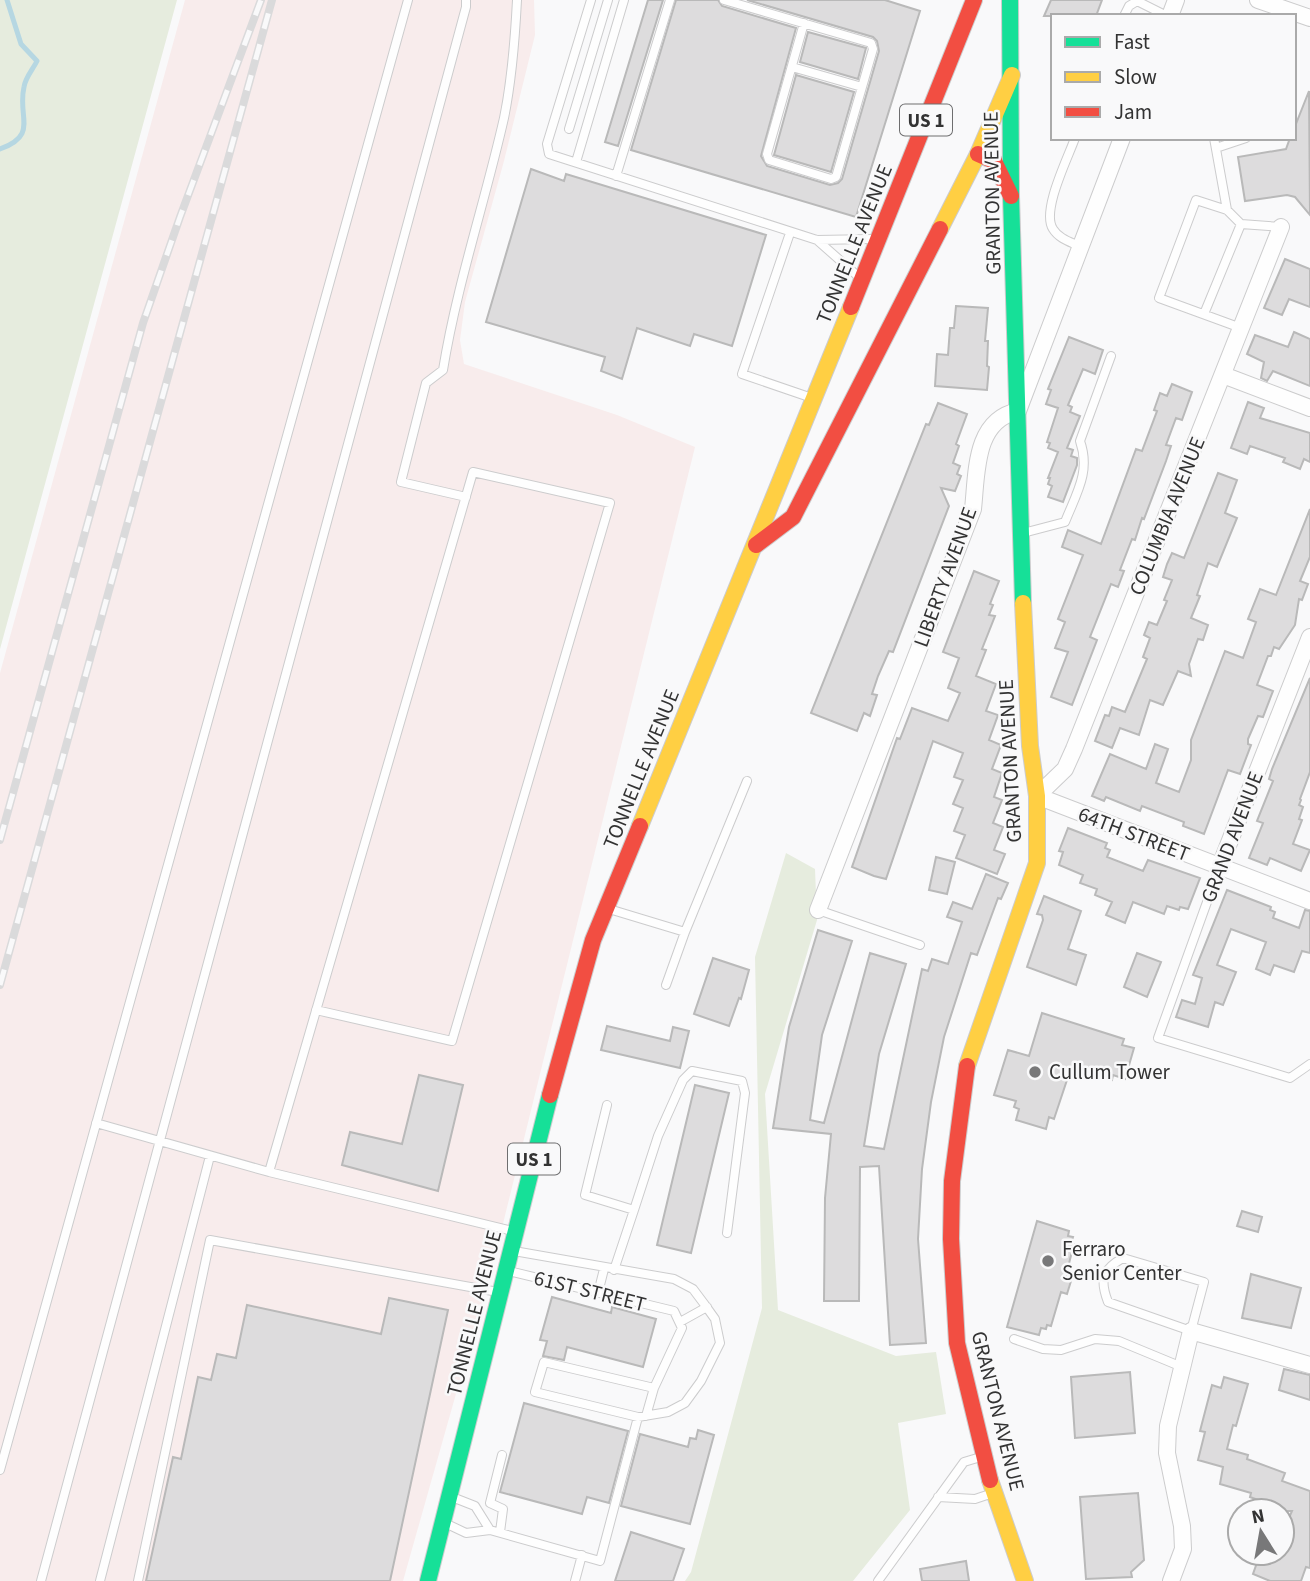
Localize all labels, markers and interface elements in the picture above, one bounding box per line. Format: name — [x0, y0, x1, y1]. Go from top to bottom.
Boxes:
legend — [1051, 14, 1296, 140]
text: Fast — [1114, 27, 1150, 57]
text: Slow — [1114, 62, 1157, 92]
text: Jam — [1114, 97, 1152, 127]
road number: US 1 — [900, 104, 952, 136]
street label: GRANTON AVENUE — [976, 111, 1008, 275]
street label: TONNELLE AVENUE — [808, 160, 900, 328]
street label: COLUMBIA AVENUE — [1122, 432, 1212, 600]
street label: LIBERTY AVENUE — [906, 503, 984, 651]
street label: GRANTON AVENUE — [991, 679, 1029, 843]
street label: TONNELLE AVENUE — [595, 685, 687, 853]
street label: GRAND AVENUE — [1193, 767, 1271, 907]
street label: 64TH STREET — [1074, 799, 1194, 869]
place label: Cullum Tower — [1049, 1057, 1171, 1087]
marker: Cullum Tower — [1027, 1064, 1043, 1080]
road number: US 1 — [508, 1144, 560, 1175]
street label: TONNELLE AVENUE — [439, 1227, 509, 1399]
place label: Ferraro Senior Center — [1062, 1234, 1182, 1288]
marker: Ferraro Senior Center — [1040, 1253, 1056, 1269]
street label: 61ST STREET — [531, 1263, 649, 1319]
street label: GRANTON AVENUE — [964, 1328, 1032, 1494]
north arrow — [1226, 1497, 1296, 1567]
text: N — [1249, 1502, 1267, 1531]

